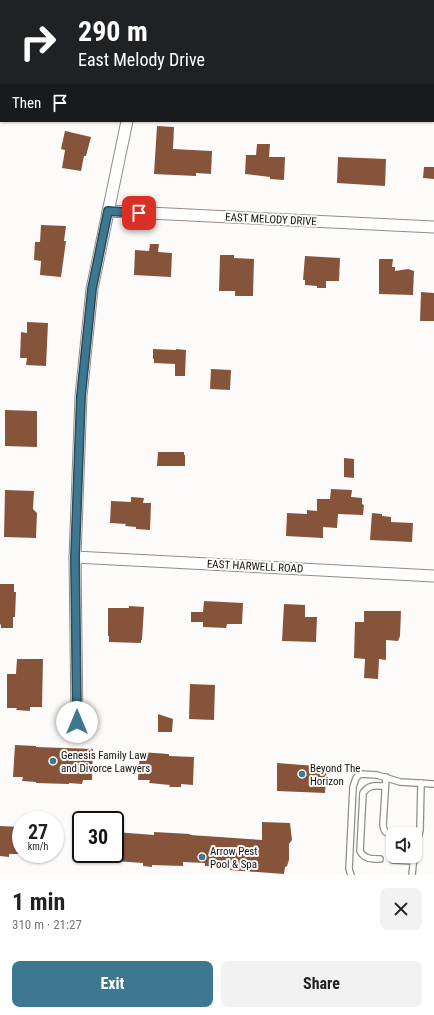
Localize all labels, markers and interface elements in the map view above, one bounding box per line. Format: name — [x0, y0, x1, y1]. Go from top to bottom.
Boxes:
text: 290 m — [78, 15, 148, 48]
icon: right — [12, 16, 64, 68]
text: East Melody Drive — [78, 49, 205, 70]
icon: arrive — [49, 92, 71, 114]
text: Then — [12, 94, 41, 112]
pin — [122, 196, 156, 230]
icon: arrive — [128, 202, 150, 224]
street label: EAST MELODY DRIVE — [225, 211, 318, 228]
street label: EAST HARWELL ROAD — [206, 557, 303, 576]
position arrow — [56, 701, 98, 743]
place label: Genesis Family Law and Divorce Lawyers — [61, 749, 150, 775]
marker: Genesis Family Law and Divorce Lawyers — [48, 756, 58, 766]
place label: Beyond The Horizon — [310, 762, 360, 788]
marker: Beyond The Horizon — [297, 769, 307, 779]
speed limit sign: 30 — [72, 811, 124, 863]
text: 27 — [28, 820, 48, 844]
map controls — [386, 827, 422, 863]
button: sound — [386, 827, 422, 863]
text: km/h — [28, 841, 48, 852]
place label: Arrow Pest Pool & Spa — [210, 845, 258, 871]
marker: Arrow Pest Pool & Spa — [197, 852, 207, 862]
text: 1 min — [12, 888, 65, 916]
button: close — [380, 888, 422, 930]
text: 310 m · 21:27 — [12, 917, 82, 932]
button: Exit — [12, 961, 213, 1007]
button: Share — [221, 961, 422, 1007]

